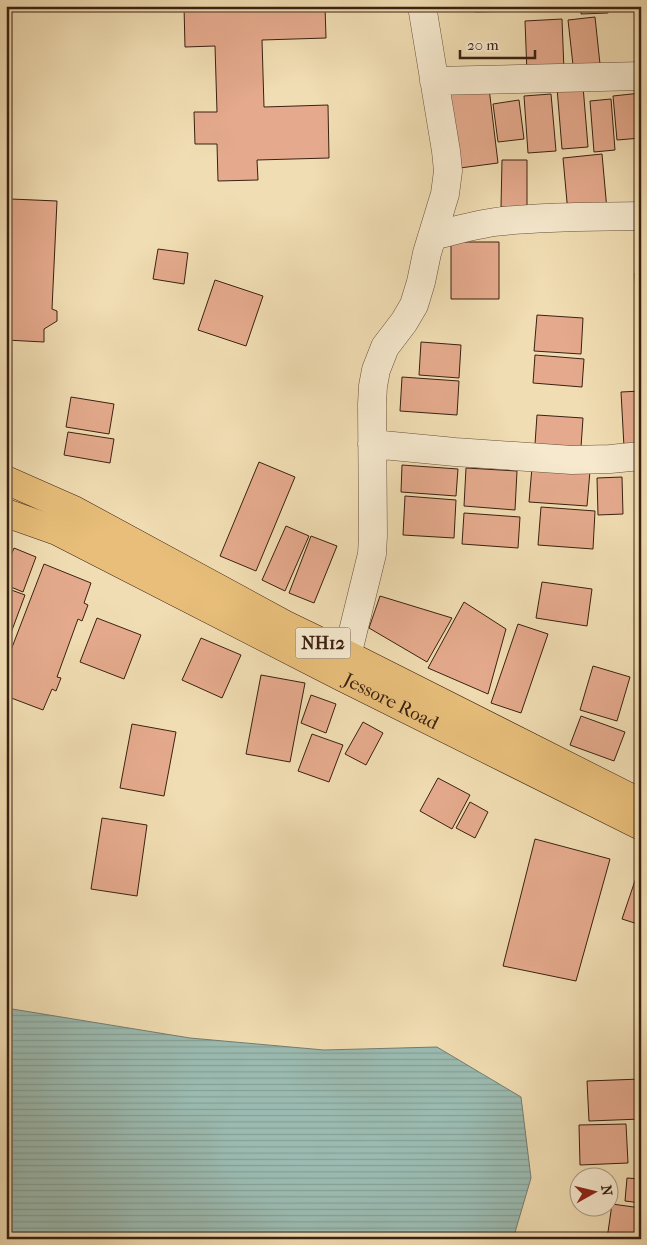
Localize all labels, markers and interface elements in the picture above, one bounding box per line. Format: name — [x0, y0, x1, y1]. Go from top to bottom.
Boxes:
scale bar — [460, 28, 534, 60]
text: 20 m — [467, 36, 499, 54]
road number: NH12 — [296, 628, 350, 658]
street label: Jessore Road — [338, 668, 443, 735]
north arrow — [570, 1168, 620, 1218]
text: N — [597, 1184, 616, 1197]

